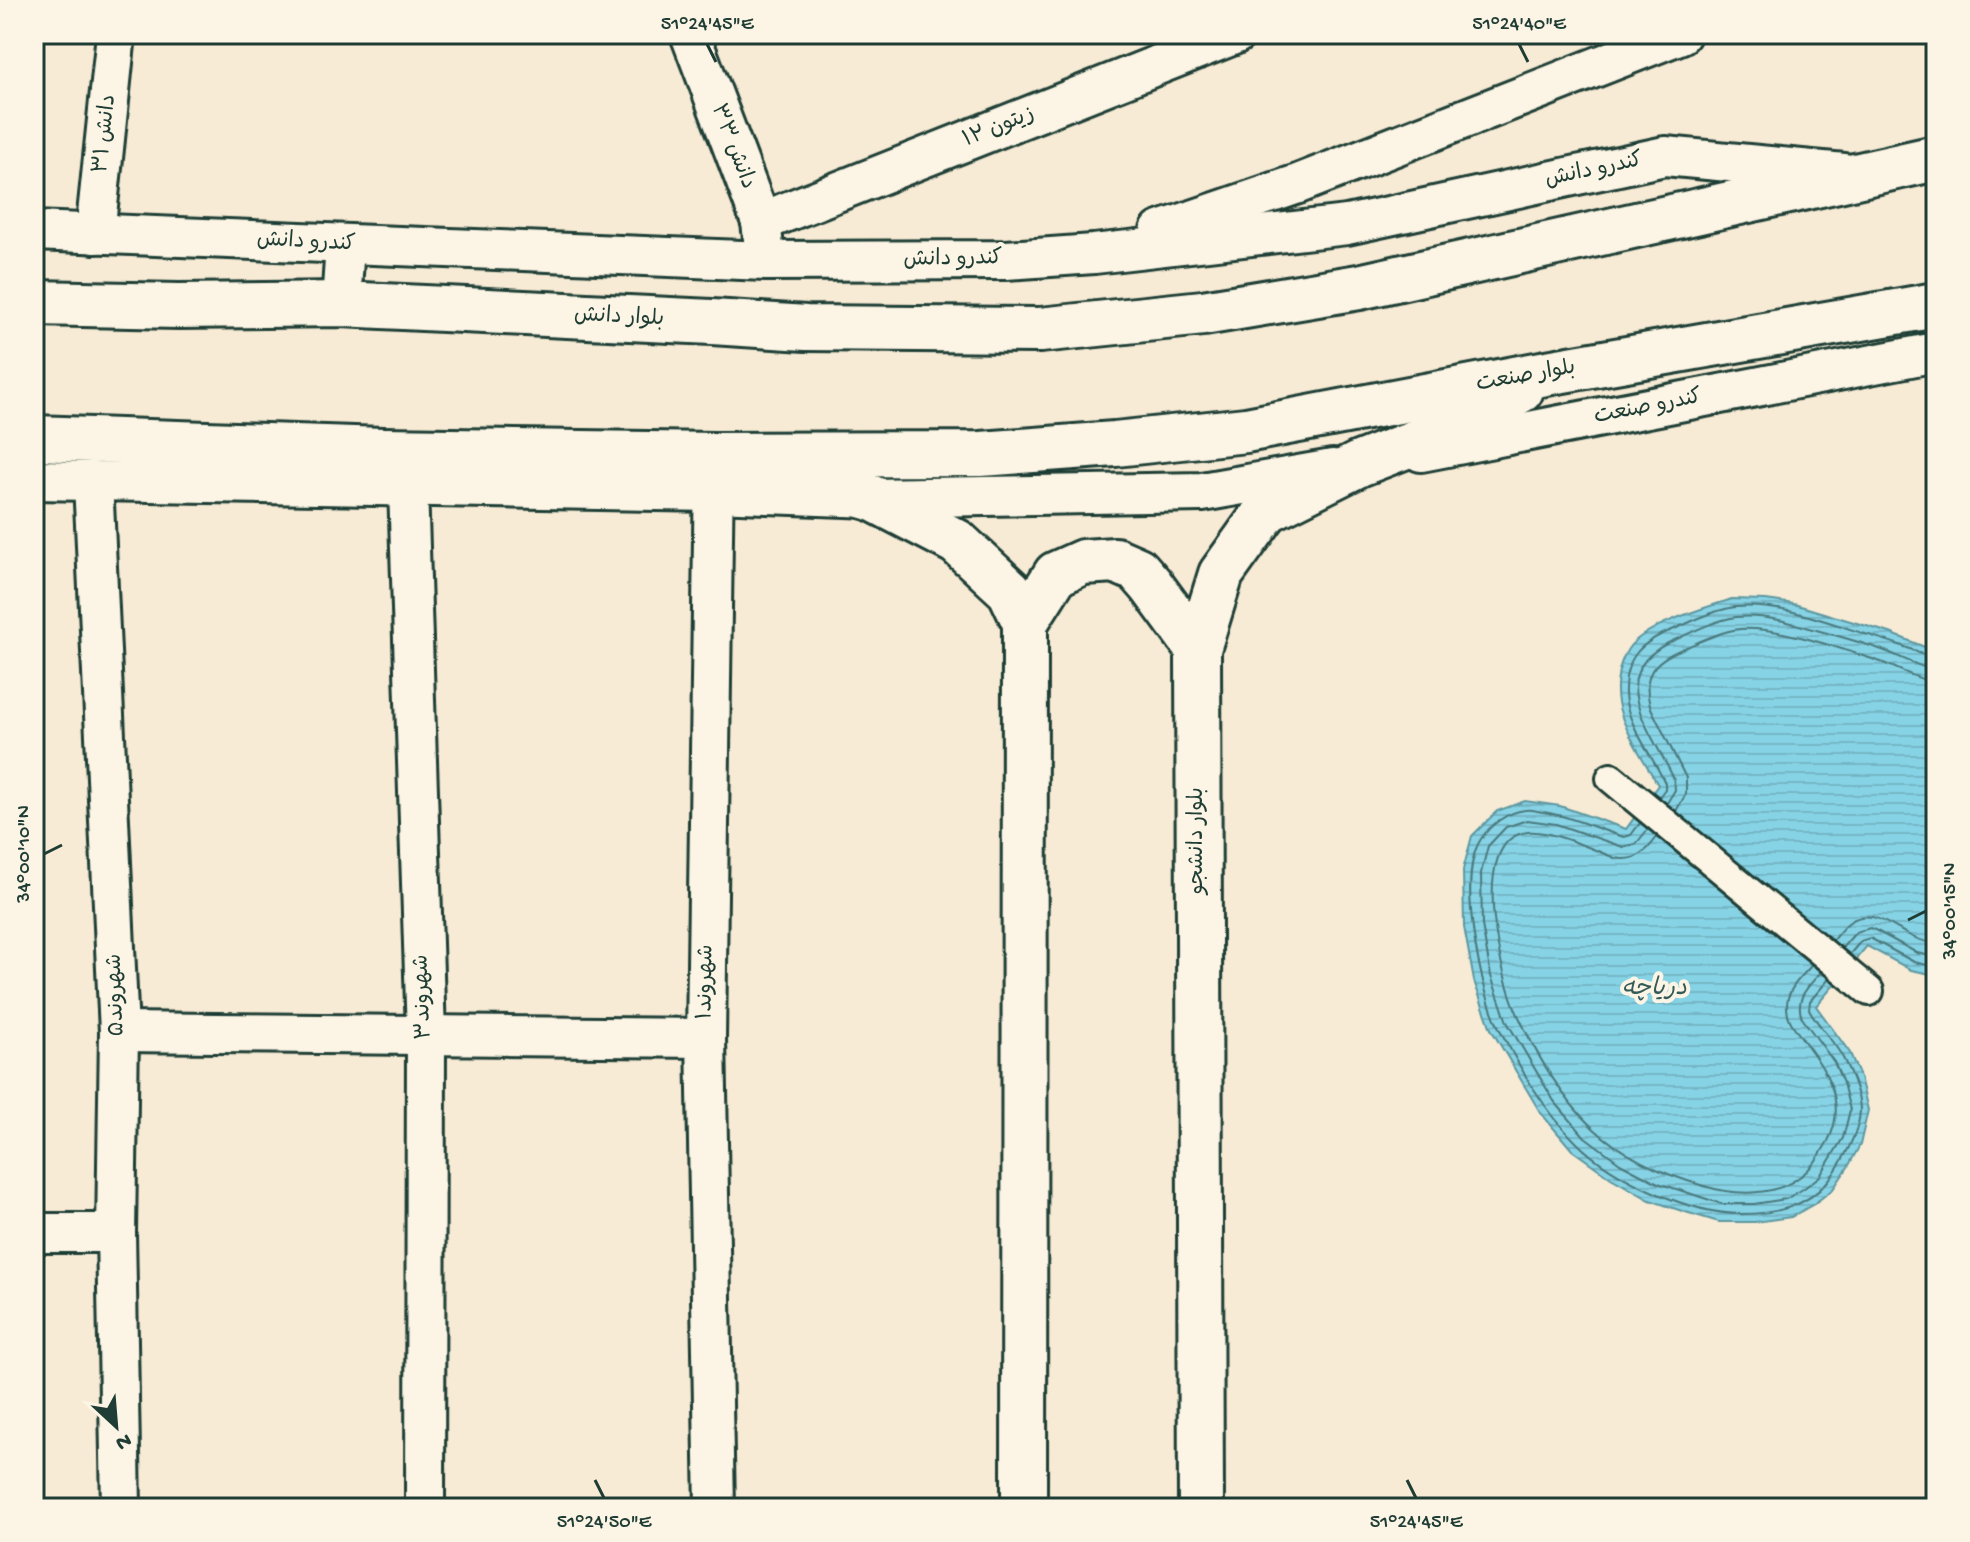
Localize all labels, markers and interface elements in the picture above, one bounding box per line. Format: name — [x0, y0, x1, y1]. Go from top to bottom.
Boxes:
text: 51°24'45"E — [661, 14, 755, 37]
text: 51°24'40"E — [1472, 14, 1567, 37]
street label: دانش ۳۱ — [89, 93, 123, 175]
street label: دانش ۳۳ — [704, 101, 760, 193]
street label: زیتون ۱۲ — [959, 102, 1039, 154]
street label: کندرو دانش — [1543, 148, 1645, 194]
street label: کندرو دانش — [256, 227, 356, 259]
street label: کندرو دانش — [903, 246, 1003, 274]
street label: بلوار دانش — [573, 303, 665, 333]
street label: بلوار صنعت — [1474, 355, 1578, 399]
street label: کندرو صنعت — [1592, 385, 1704, 431]
street label: بلوار دانشجو — [1185, 787, 1211, 896]
text: 34°00'10"N — [14, 805, 37, 904]
text: 34°00'15"N — [1940, 863, 1963, 960]
street label: شهروند۱ — [693, 944, 721, 1020]
street label: شهروند۵ — [103, 953, 131, 1037]
street label: شهروند۳ — [410, 954, 438, 1040]
water label: دریاچه — [1621, 975, 1687, 1004]
north arrow — [76, 1386, 156, 1466]
text: N — [111, 1426, 135, 1455]
text: 51°24'50"E — [557, 1512, 653, 1535]
text: 51°24'45"E — [1370, 1512, 1464, 1535]

